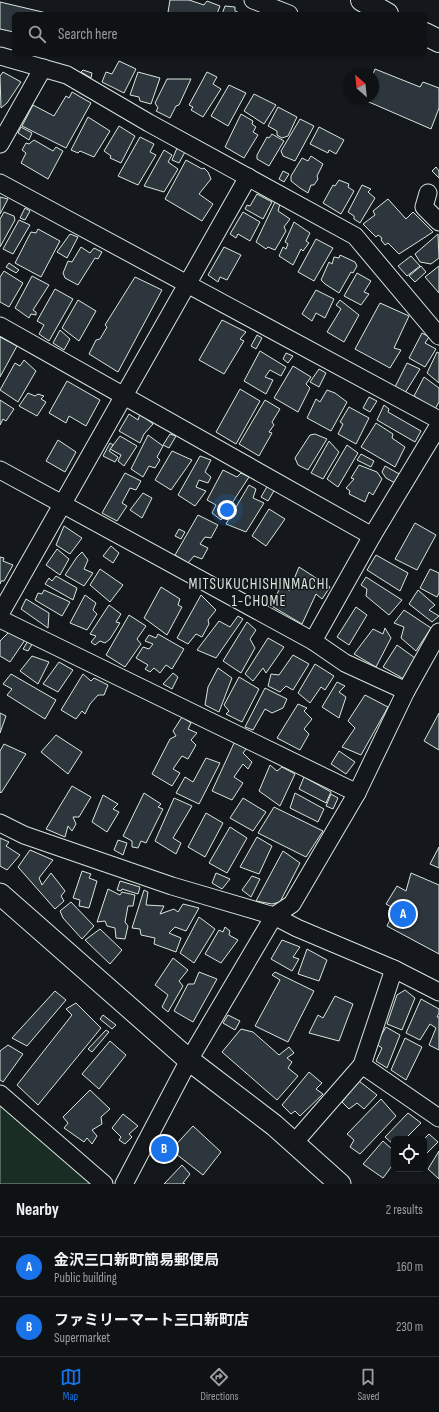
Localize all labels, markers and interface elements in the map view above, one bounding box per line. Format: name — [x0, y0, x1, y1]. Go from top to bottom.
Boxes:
search box — [12, 12, 427, 56]
icon: search — [26, 23, 48, 45]
text: Search here — [58, 25, 118, 44]
north arrow — [343, 68, 379, 104]
your location — [217, 500, 237, 520]
district label: MITSUKUCHISHINMACHI 1-CHOME — [189, 575, 329, 611]
pin: A — [390, 899, 416, 929]
pin: B — [151, 1134, 177, 1164]
map controls — [391, 1136, 427, 1172]
button: locate — [391, 1136, 427, 1172]
text: Nearby — [16, 1200, 59, 1220]
text: 2 results — [386, 1202, 423, 1218]
text: 金沢三口新町簡易郵便局 — [54, 1251, 219, 1270]
text: A — [26, 1259, 32, 1275]
text: 160 m — [397, 1259, 423, 1275]
text: Public building — [54, 1270, 117, 1286]
text: ファミリーマート三口新町店 — [54, 1311, 249, 1330]
text: B — [26, 1319, 32, 1335]
text: 230 m — [396, 1319, 423, 1335]
text: Supermarket — [54, 1330, 110, 1346]
tab: Map — [60, 1366, 82, 1403]
tab: Directions — [201, 1366, 238, 1403]
tab: Saved — [357, 1366, 379, 1403]

